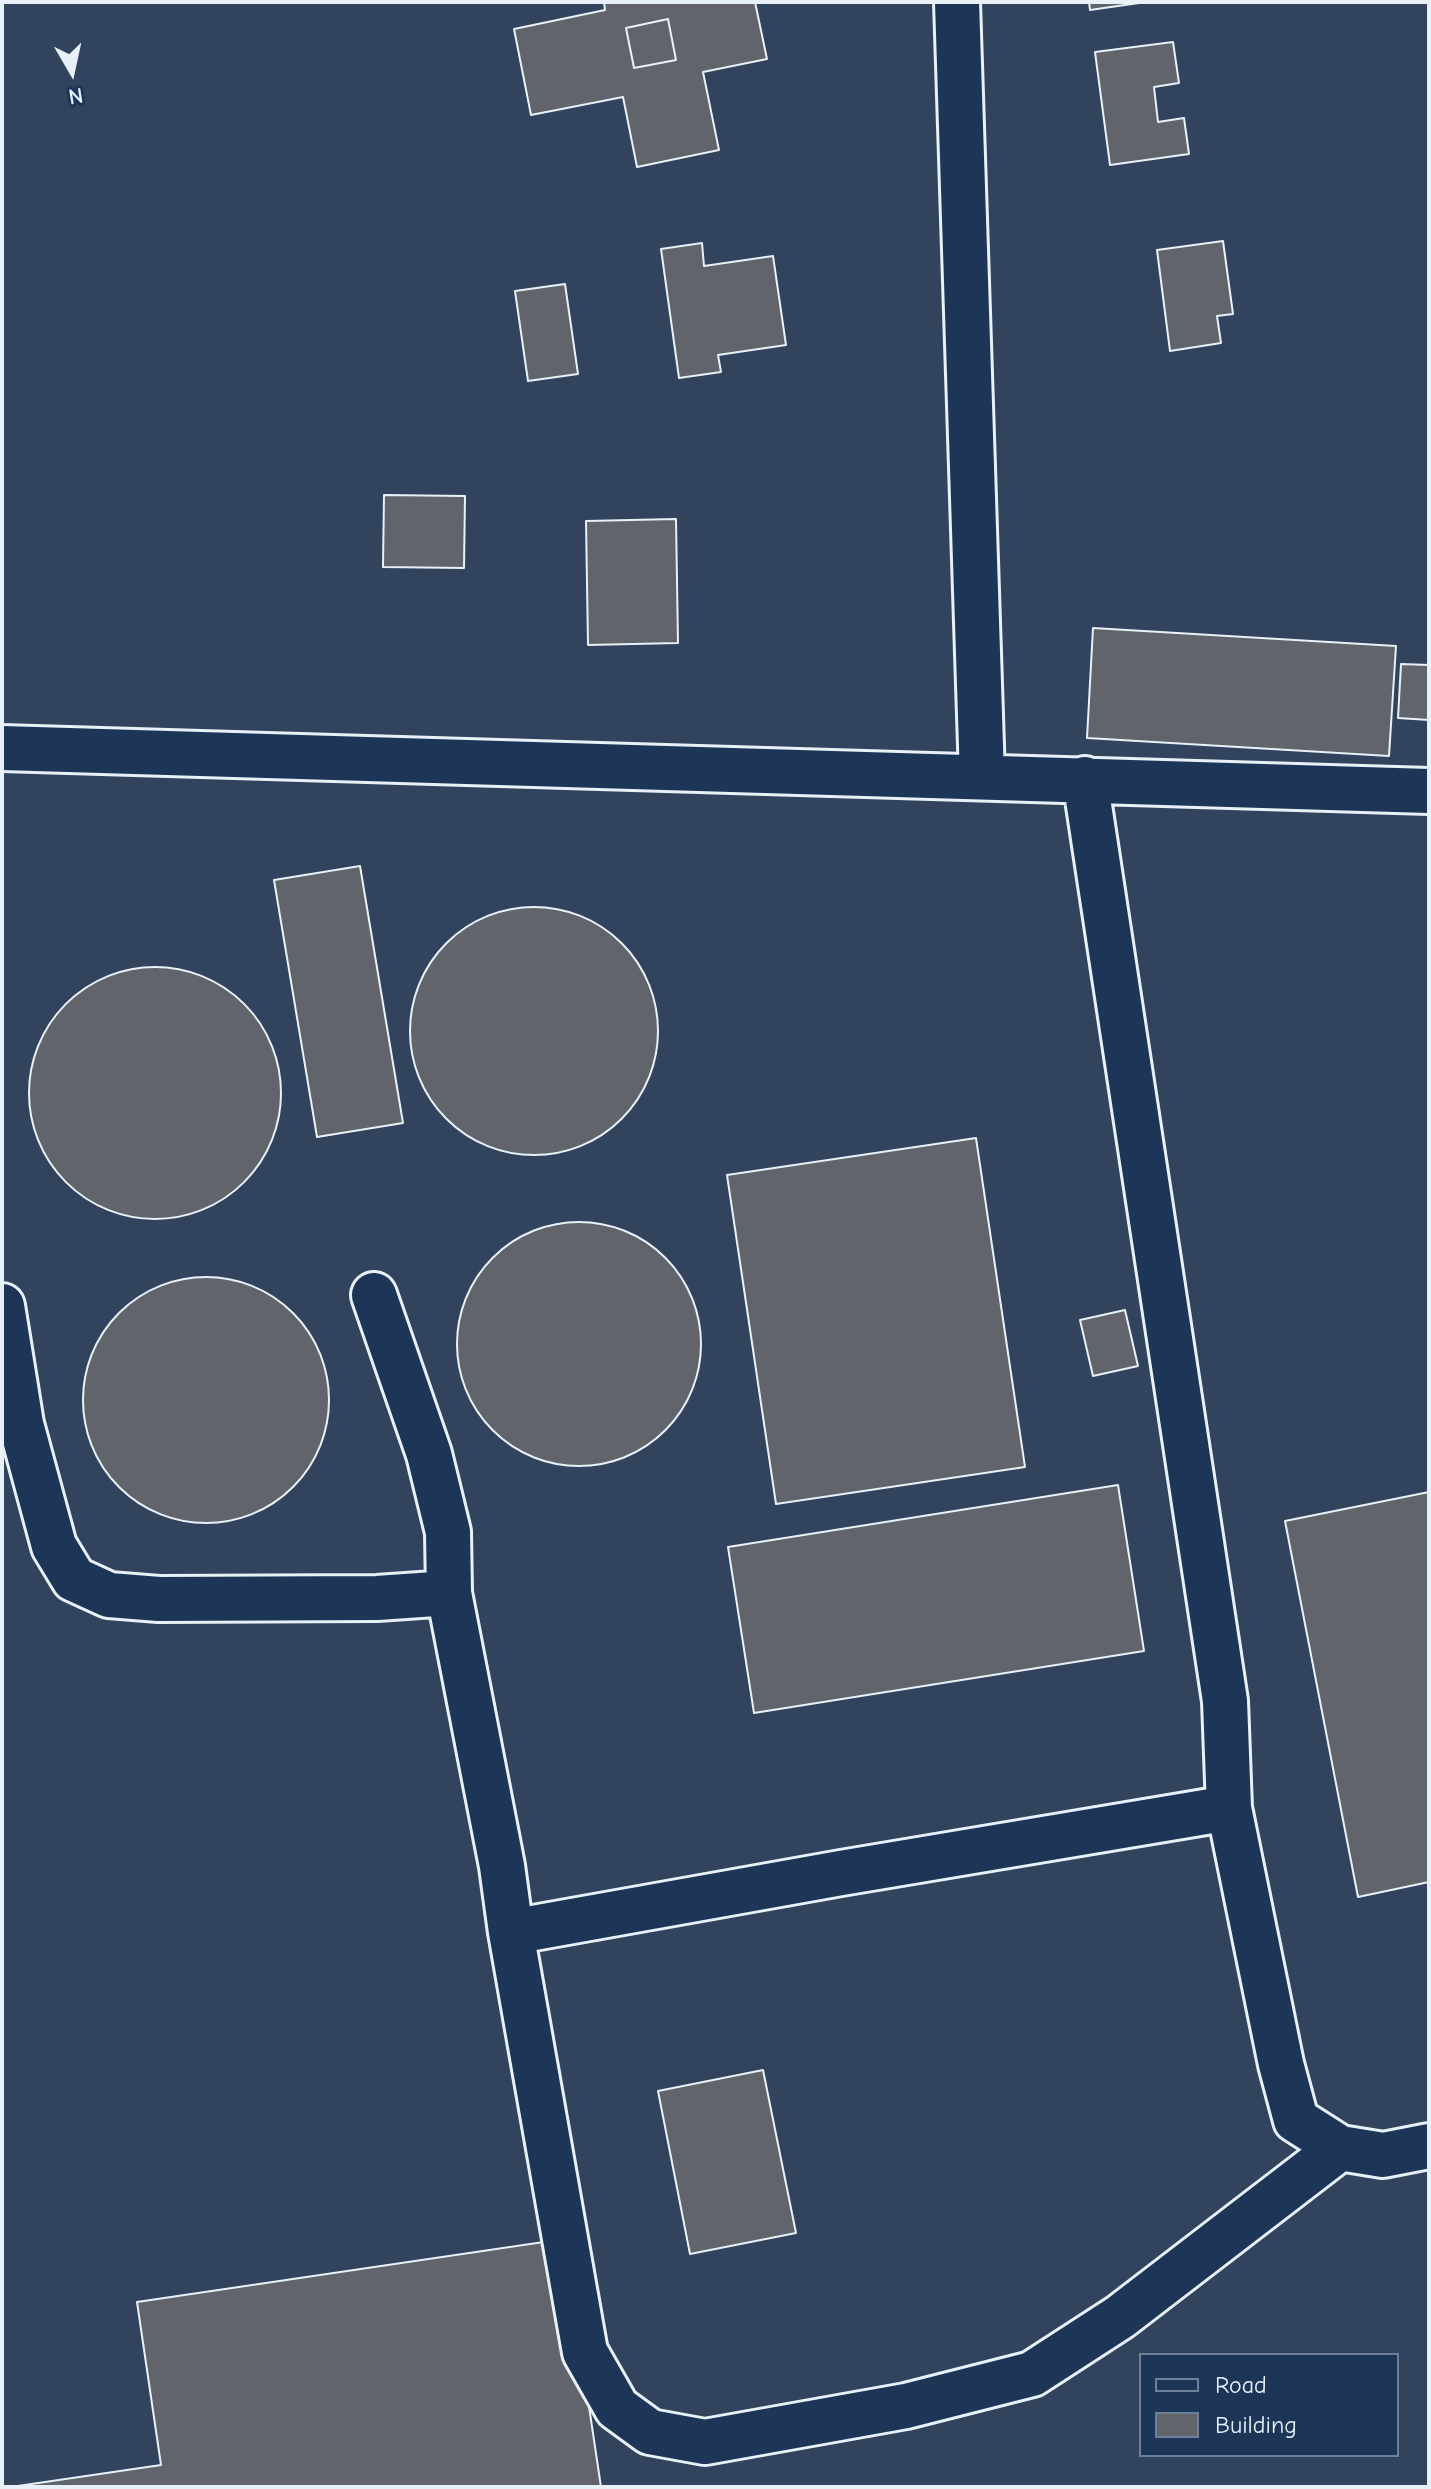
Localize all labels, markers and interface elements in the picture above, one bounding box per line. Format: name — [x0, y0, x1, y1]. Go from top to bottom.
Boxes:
north arrow — [32, 32, 112, 112]
text: N — [67, 82, 85, 110]
legend — [1139, 2353, 1399, 2457]
text: Road — [1215, 2371, 1267, 2399]
text: Building — [1215, 2411, 1297, 2439]

